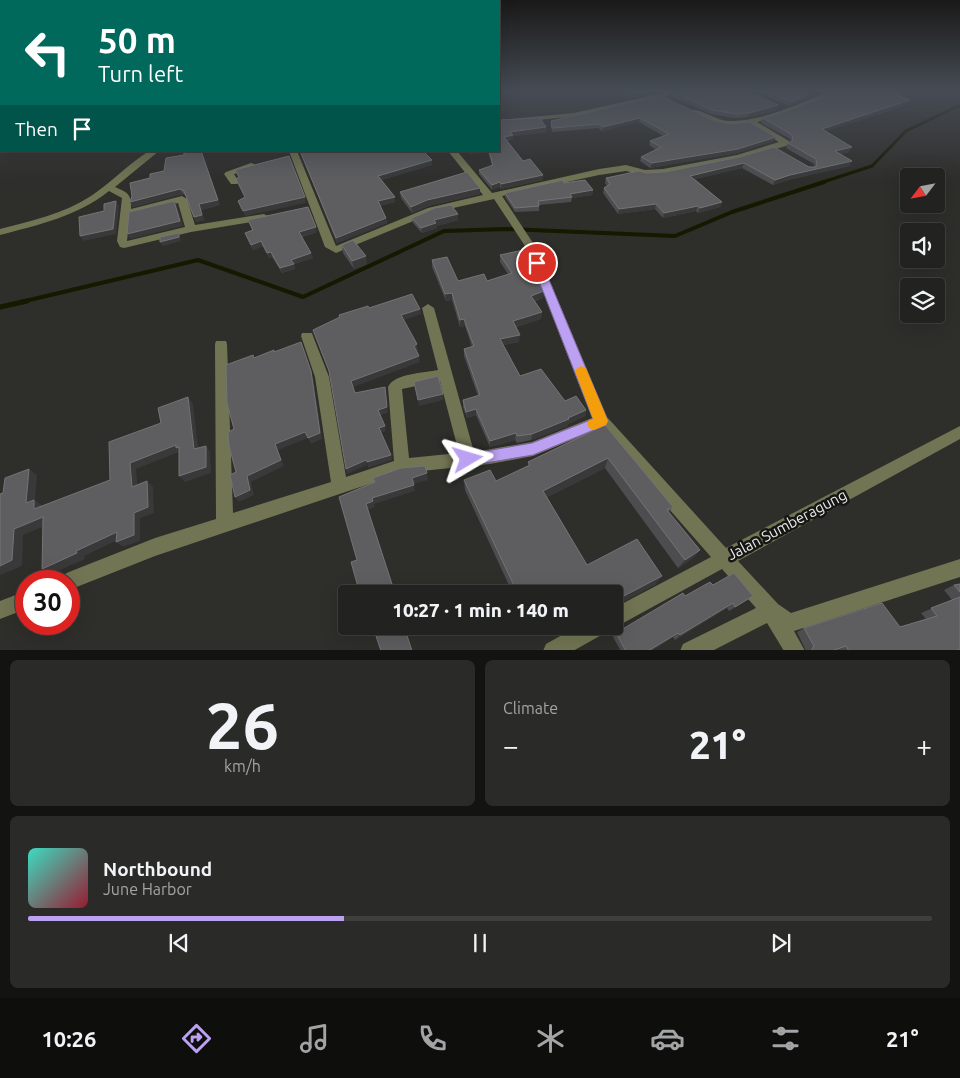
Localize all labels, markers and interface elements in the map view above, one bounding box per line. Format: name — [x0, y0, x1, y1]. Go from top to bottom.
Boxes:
icon: left — [15, 20, 80, 85]
text: 50 m — [98, 20, 176, 60]
text: Turn left — [98, 61, 183, 86]
icon: arrive — [68, 115, 96, 143]
text: Then — [15, 118, 58, 140]
north arrow — [900, 168, 945, 212]
map controls — [900, 168, 945, 323]
button: sound — [900, 223, 945, 268]
pin — [516, 242, 558, 284]
icon: arrive — [523, 249, 551, 277]
button: layers — [900, 278, 945, 323]
position arrow — [441, 432, 493, 484]
street label: Jalan Sumberagung — [724, 486, 849, 563]
speed limit sign: 30 — [15, 570, 80, 635]
text: 10:27 · 1 min · 140 m — [392, 599, 569, 621]
text: 26 — [206, 688, 279, 761]
text: Climate — [503, 699, 558, 717]
text: 21° — [689, 724, 746, 766]
text: − — [503, 730, 519, 761]
text: + — [916, 730, 932, 761]
text: km/h — [224, 757, 261, 775]
text: Northbound — [103, 858, 212, 880]
text: June Harbor — [103, 880, 192, 898]
icon: previous — [165, 929, 193, 957]
icon: pause — [466, 929, 494, 957]
icon: next — [767, 929, 795, 957]
icon: directions — [179, 1021, 214, 1056]
icon: music — [297, 1021, 332, 1056]
icon: phone — [415, 1021, 450, 1056]
icon: climate — [533, 1021, 568, 1056]
icon: car — [650, 1021, 685, 1056]
icon: filters — [768, 1021, 803, 1056]
text: 10:26 — [41, 1026, 96, 1051]
text: 21° — [886, 1026, 919, 1051]

